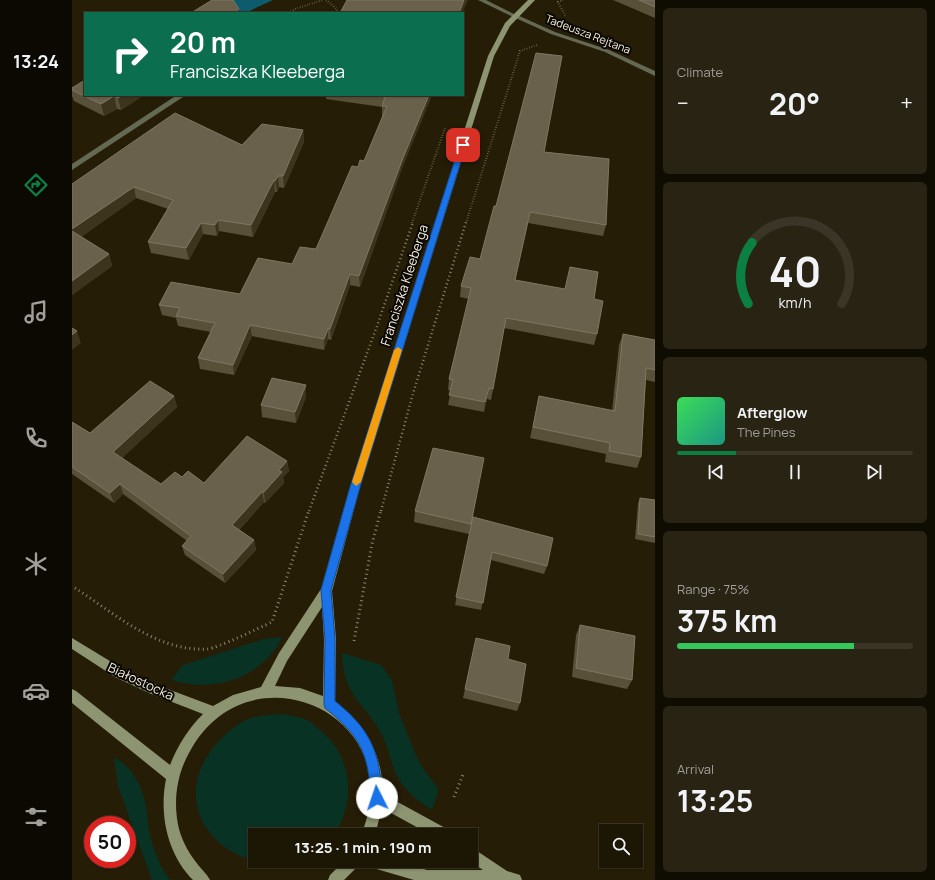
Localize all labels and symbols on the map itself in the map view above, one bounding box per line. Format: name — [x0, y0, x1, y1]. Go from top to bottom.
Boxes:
street label: Tadeusza Rejtana — [543, 10, 633, 57]
pin — [446, 128, 480, 162]
street label: Franciszka Kleeberga — [376, 222, 432, 348]
street label: Białostocka — [105, 658, 177, 704]
position arrow — [356, 777, 398, 819]
speed limit sign: 50 — [84, 816, 136, 868]

